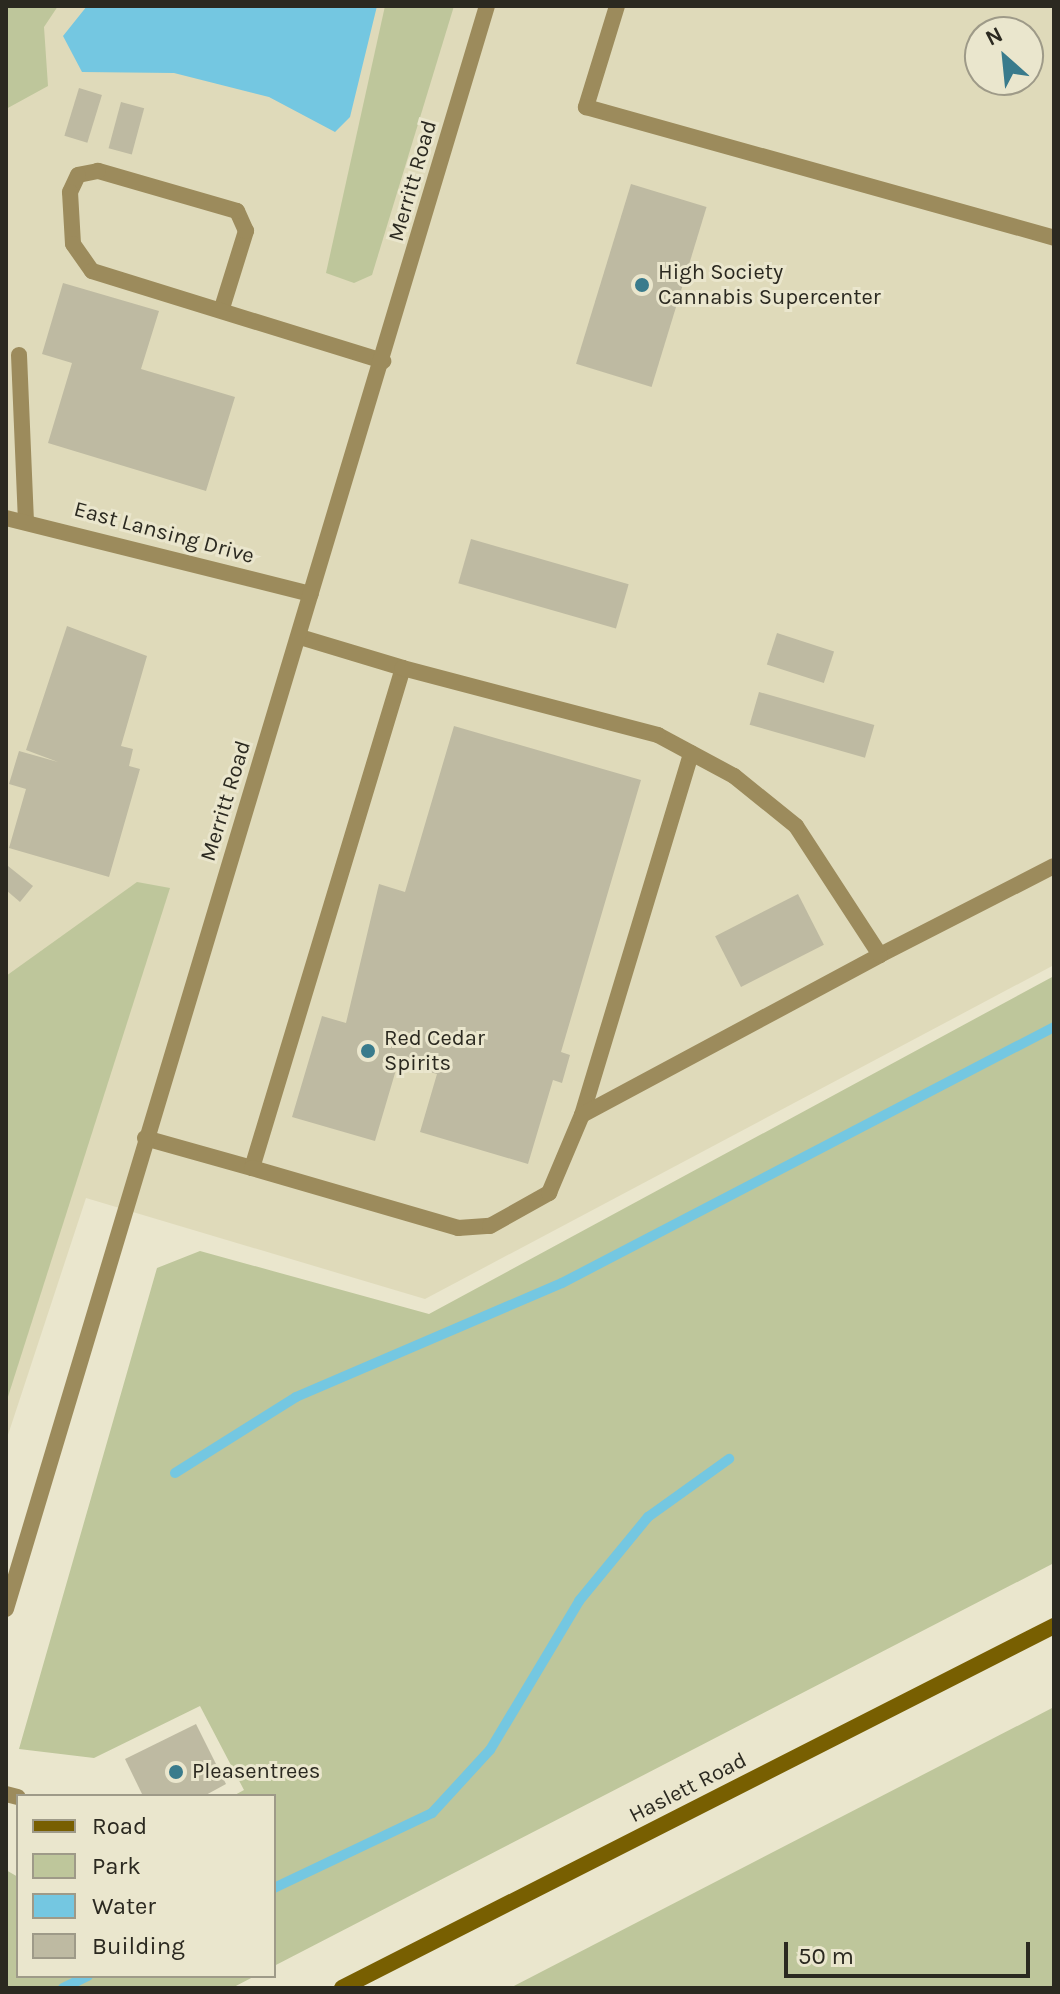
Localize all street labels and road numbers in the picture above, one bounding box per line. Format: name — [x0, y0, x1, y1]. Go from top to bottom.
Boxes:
street label: Merritt Road — [383, 117, 443, 245]
street label: East Lansing Drive — [71, 496, 257, 570]
street label: Merritt Road — [195, 737, 257, 865]
street label: Haslett Road — [625, 1747, 751, 1829]

